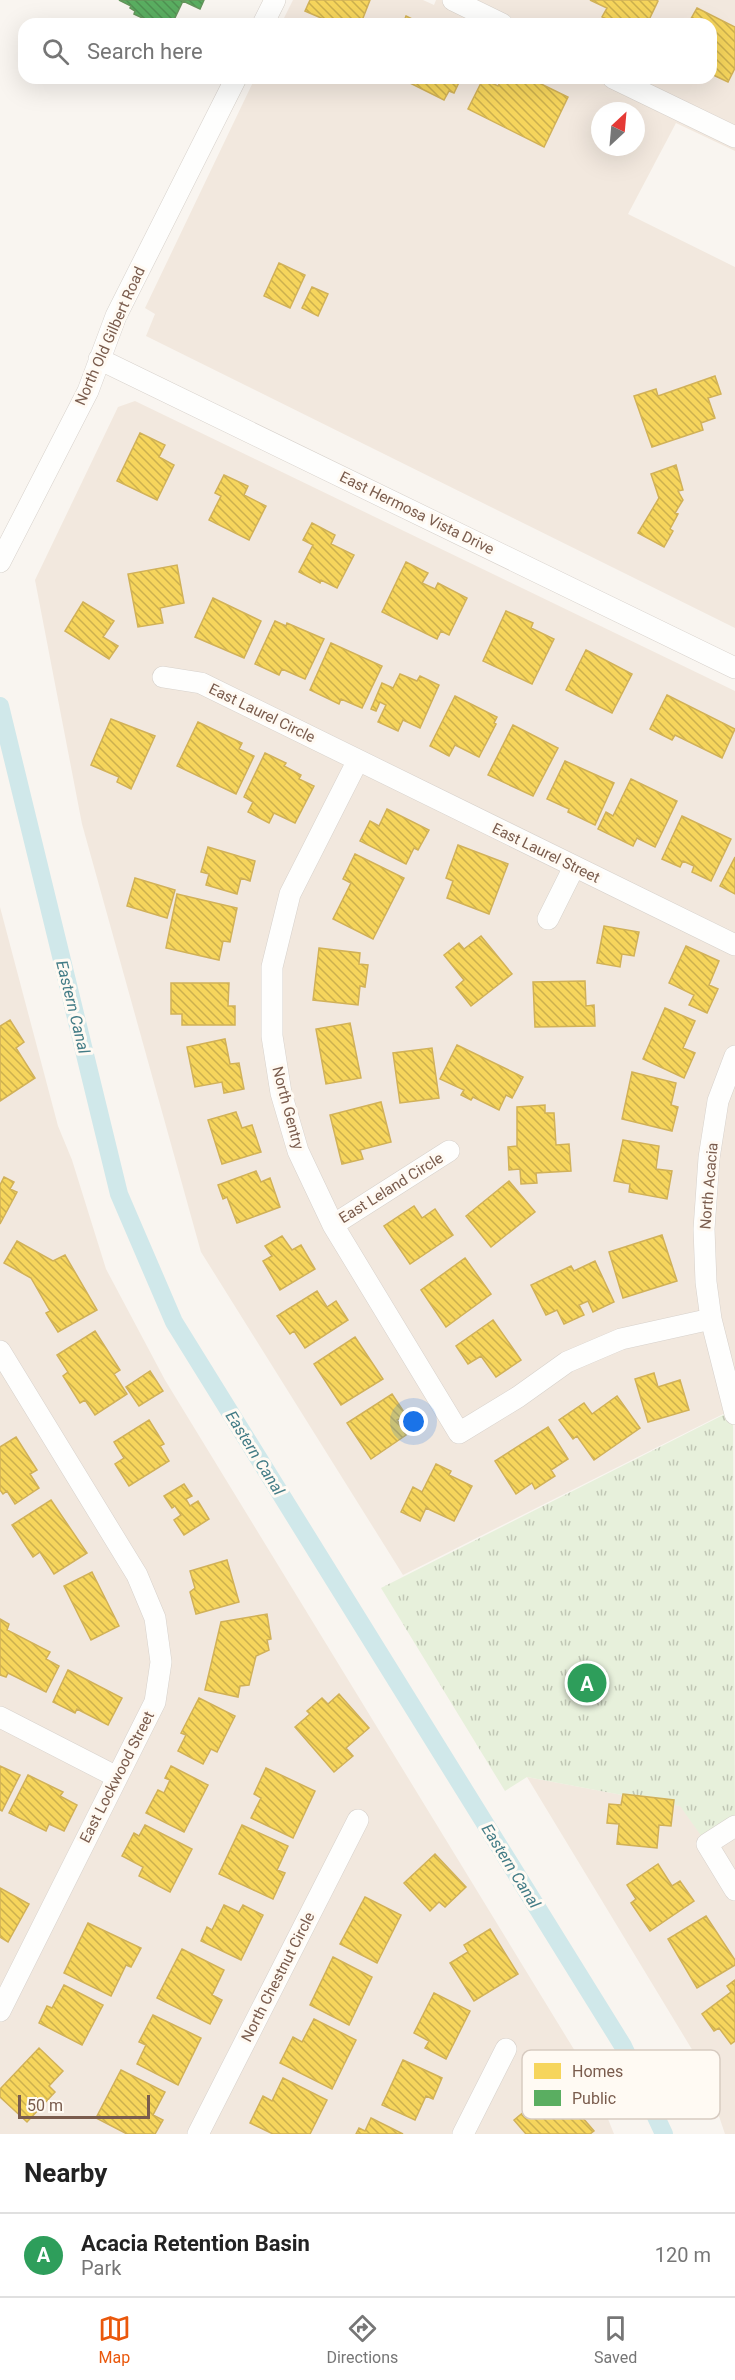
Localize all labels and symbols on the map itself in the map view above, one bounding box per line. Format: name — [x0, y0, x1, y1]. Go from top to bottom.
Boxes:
north arrow — [591, 102, 645, 156]
street label: North Old Gilbert Road — [71, 264, 149, 408]
street label: East Hermosa Vista Drive — [337, 468, 497, 558]
street label: East Laurel Circle — [206, 680, 318, 746]
street label: East Laurel Street — [489, 819, 603, 887]
water label: Eastern Canal — [52, 958, 94, 1056]
street label: North Gentry — [268, 1064, 308, 1152]
street label: North Acacia — [696, 1142, 722, 1230]
street label: East Leland Circle — [336, 1149, 446, 1227]
water label: Eastern Canal — [222, 1407, 289, 1499]
your location — [399, 1407, 428, 1436]
pin: A — [568, 1660, 606, 1706]
street label: East Lockwood Street — [76, 1708, 158, 1846]
water label: Eastern Canal — [478, 1820, 545, 1912]
street label: North Chestnut Circle — [237, 1909, 319, 2045]
legend — [522, 2050, 720, 2119]
text: Homes — [572, 2062, 623, 2081]
text: Public — [572, 2089, 616, 2108]
scale bar — [18, 2092, 150, 2120]

